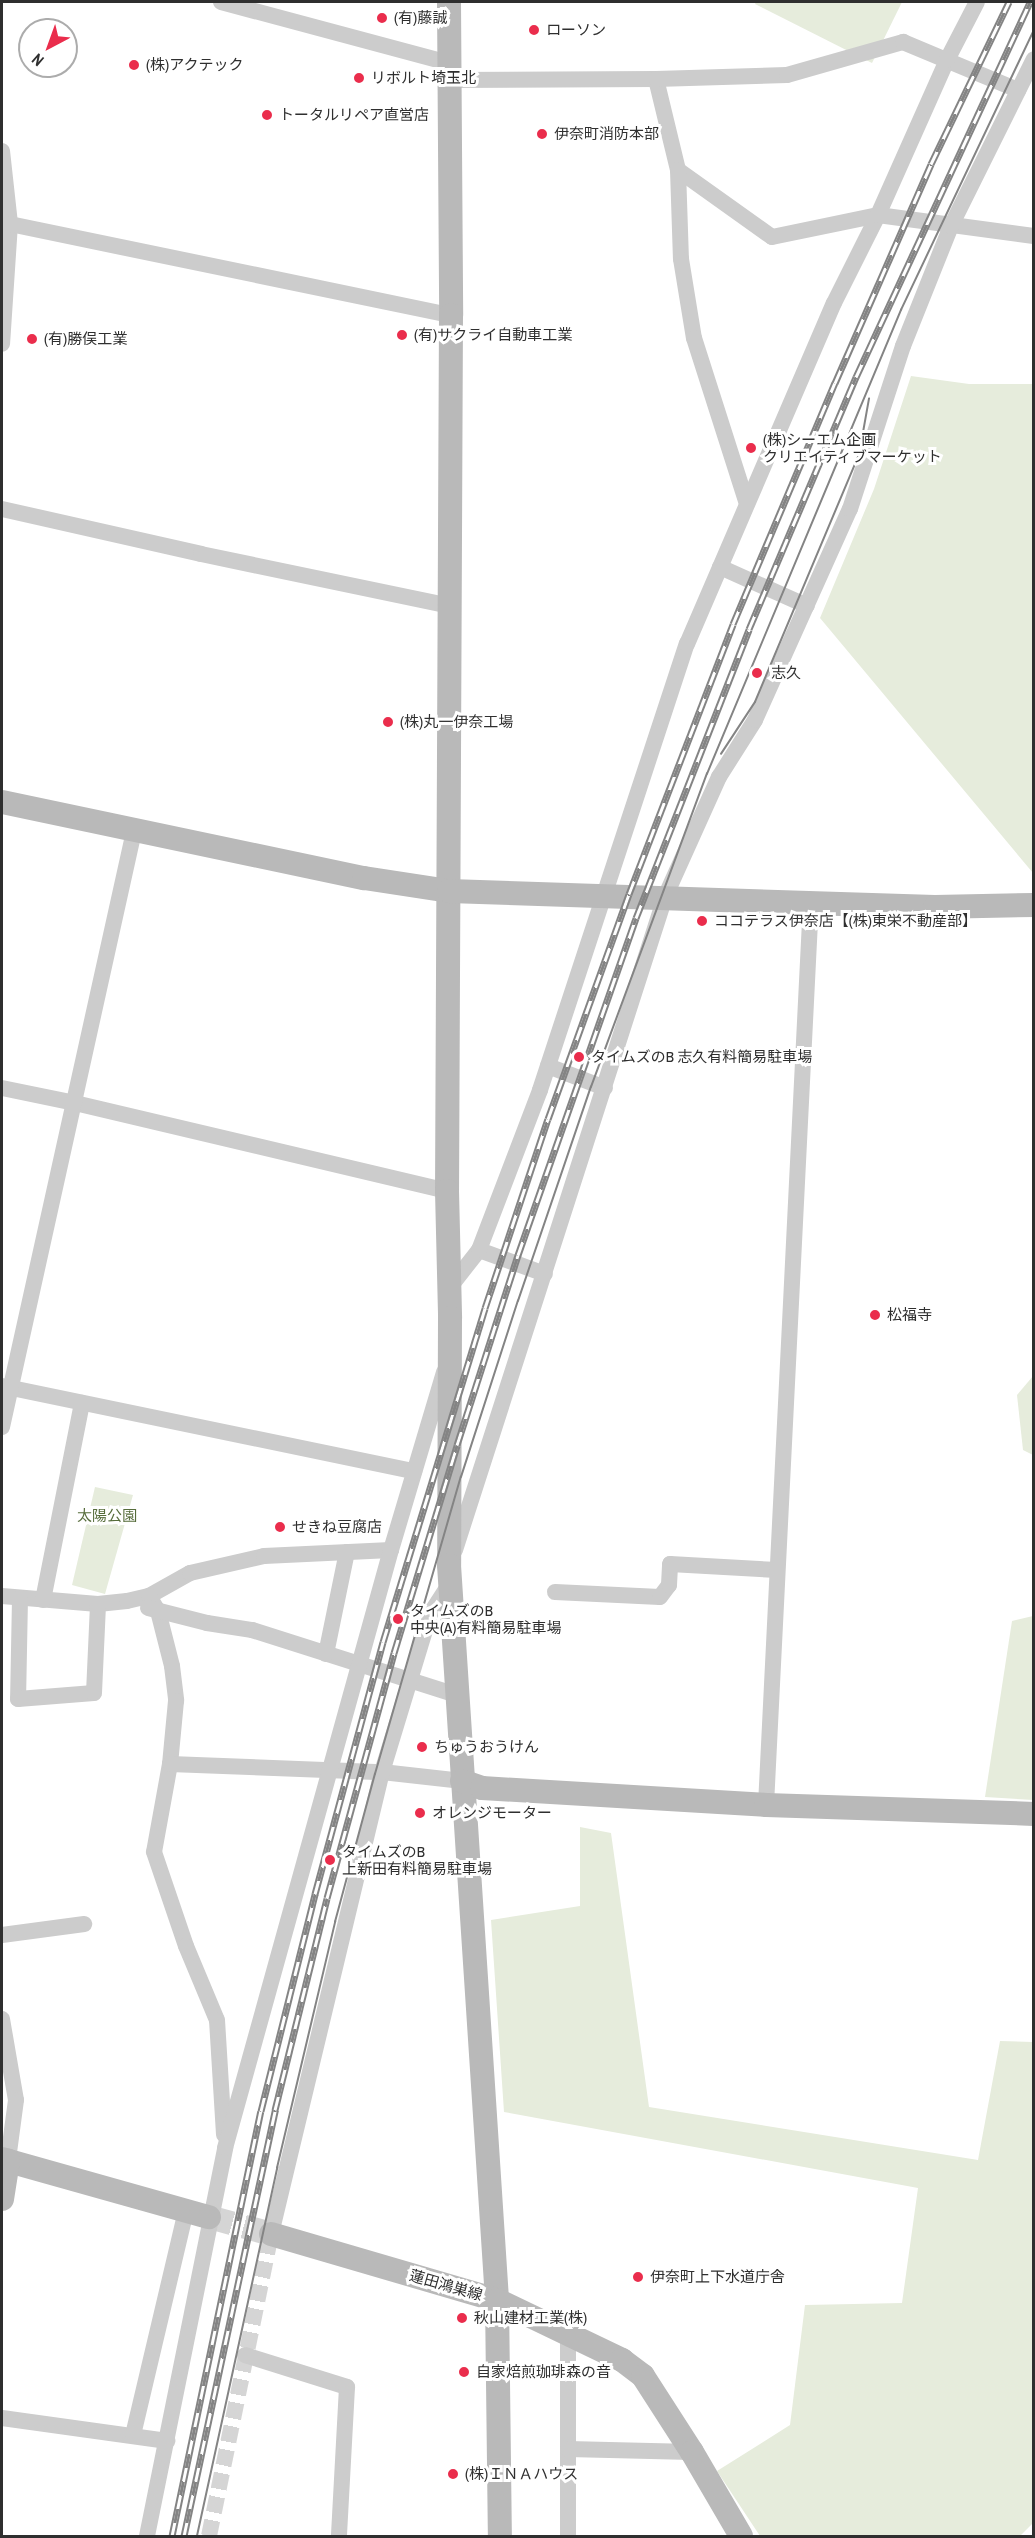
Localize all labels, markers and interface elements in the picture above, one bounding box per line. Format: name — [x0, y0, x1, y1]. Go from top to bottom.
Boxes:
place label: (有)藤誠 — [394, 9, 447, 27]
marker: (有)藤誠 — [375, 11, 389, 25]
north arrow — [18, 18, 78, 78]
place label: ローソン — [546, 21, 606, 39]
marker: ローソン — [527, 23, 541, 37]
text: N — [27, 49, 48, 71]
place label: (株)アクテック — [146, 56, 244, 74]
marker: (株)アクテック — [127, 58, 141, 72]
place label: リボルト埼玉北 — [371, 69, 476, 87]
marker: リボルト埼玉北 — [352, 71, 366, 85]
place label: トータルリペア直営店 — [279, 106, 429, 124]
marker: トータルリペア直営店 — [260, 108, 274, 122]
place label: 伊奈町消防本部 — [554, 125, 659, 143]
marker: 伊奈町消防本部 — [535, 127, 549, 141]
place label: (有)サクライ自動車工業 — [414, 326, 572, 344]
marker: (有)サクライ自動車工業 — [395, 328, 409, 342]
place label: (有)勝俣工業 — [44, 330, 127, 348]
marker: (有)勝俣工業 — [25, 332, 39, 346]
place label: (株)シーエム企画 クリエイティブマーケット — [763, 430, 943, 465]
marker: (株)シーエム企画 クリエイティブマーケット — [744, 441, 758, 455]
marker: 志久 — [748, 664, 766, 682]
place label: 志久 — [771, 664, 801, 682]
place label: (株)丸一伊奈工場 — [400, 713, 513, 731]
marker: (株)丸一伊奈工場 — [381, 715, 395, 729]
place label: ココテラス伊奈店【(株)東栄不動産部】 — [714, 912, 977, 930]
marker: ココテラス伊奈店【(株)東栄不動産部】 — [695, 914, 709, 928]
place label: タイムズのB 志久有料簡易駐車場 — [591, 1048, 813, 1066]
marker: タイムズのB 志久有料簡易駐車場 — [572, 1050, 586, 1064]
place label: 松福寺 — [887, 1306, 932, 1324]
marker: 松福寺 — [868, 1308, 882, 1322]
park label: 太陽公園 — [77, 1507, 137, 1525]
place label: せきね豆腐店 — [292, 1518, 382, 1536]
marker: せきね豆腐店 — [273, 1520, 287, 1534]
place label: タイムズのB 中央(A)有料簡易駐車場 — [410, 1601, 561, 1636]
marker: タイムズのB 中央(A)有料簡易駐車場 — [391, 1612, 405, 1626]
place label: ちゅうおうけん — [434, 1738, 539, 1756]
marker: ちゅうおうけん — [415, 1740, 429, 1754]
place label: オレンジモーター — [432, 1804, 552, 1822]
marker: オレンジモーター — [413, 1806, 427, 1820]
place label: タイムズのB 上新田有料簡易駐車場 — [342, 1842, 492, 1877]
marker: タイムズのB 上新田有料簡易駐車場 — [323, 1853, 337, 1867]
street label: 蓮田鴻巣線 — [407, 2266, 485, 2304]
place label: 伊奈町上下水道庁舎 — [650, 2268, 785, 2286]
marker: 伊奈町上下水道庁舎 — [631, 2270, 645, 2284]
place label: 秋山建材工業(株) — [474, 2309, 587, 2327]
marker: 秋山建材工業(株) — [455, 2311, 469, 2325]
place label: 自家焙煎珈琲森の音 — [476, 2363, 611, 2381]
marker: 自家焙煎珈琲森の音 — [457, 2365, 471, 2379]
place label: (株)ＩＮＡハウス — [465, 2465, 578, 2483]
marker: (株)ＩＮＡハウス — [446, 2467, 460, 2481]

